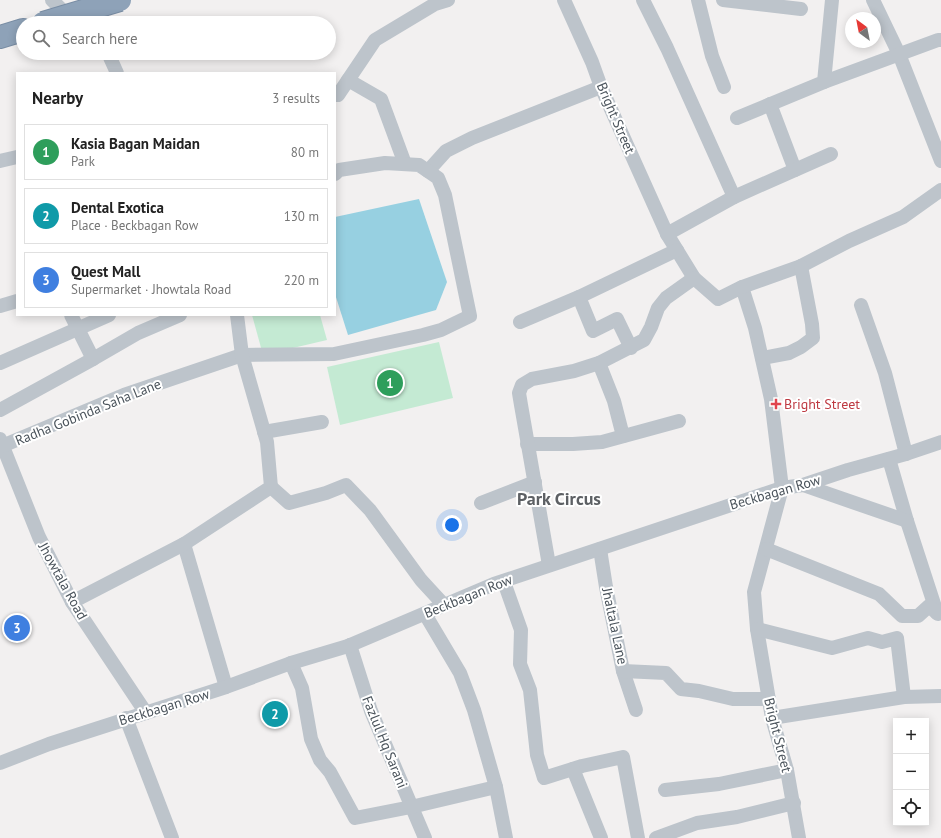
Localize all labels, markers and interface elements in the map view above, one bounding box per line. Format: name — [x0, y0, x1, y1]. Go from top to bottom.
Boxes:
north arrow — [845, 12, 881, 48]
search box — [16, 16, 336, 60]
icon: search — [30, 27, 52, 49]
text: Search here — [62, 29, 138, 48]
street label: Bright Street — [593, 79, 639, 157]
text: Nearby — [32, 87, 83, 109]
text: 3 results — [272, 90, 320, 107]
text: Kasia Bagan Maidan — [71, 134, 200, 153]
text: 1 — [42, 144, 50, 161]
text: 80 m — [291, 144, 319, 161]
text: Park — [71, 153, 95, 170]
text: Dental Exotica — [71, 198, 164, 217]
text: 2 — [42, 208, 50, 225]
text: 130 m — [284, 208, 319, 225]
text: Place · Beckbagan Row — [71, 217, 198, 234]
text: Quest Mall — [71, 262, 140, 281]
text: 3 — [42, 272, 50, 289]
text: 220 m — [284, 272, 319, 289]
text: Supermarket · Jhowtala Road — [71, 281, 231, 298]
pin: 1 — [377, 368, 403, 398]
street label: Radha Gobinda Saha Lane — [12, 375, 164, 449]
place label: Bright Street — [784, 395, 860, 413]
marker: Bright Street — [771, 399, 781, 409]
street label: Beckbagan Row — [727, 470, 823, 514]
district label: Park Circus — [517, 487, 601, 510]
your location — [442, 515, 462, 535]
street label: Jhowtala Road — [34, 538, 92, 623]
street label: Beckbagan Row — [421, 570, 516, 622]
street label: Jhaltala Lane — [598, 585, 632, 666]
pin: 3 — [4, 613, 30, 643]
street label: Beckbagan Row — [117, 684, 212, 729]
street label: Fazlul Hq Sarani — [358, 693, 412, 791]
street label: Bright Street — [760, 696, 796, 774]
pin: 2 — [262, 699, 288, 729]
map controls — [893, 718, 929, 826]
button: + — [893, 718, 929, 754]
button: − — [893, 754, 929, 790]
button: locate — [893, 790, 929, 826]

